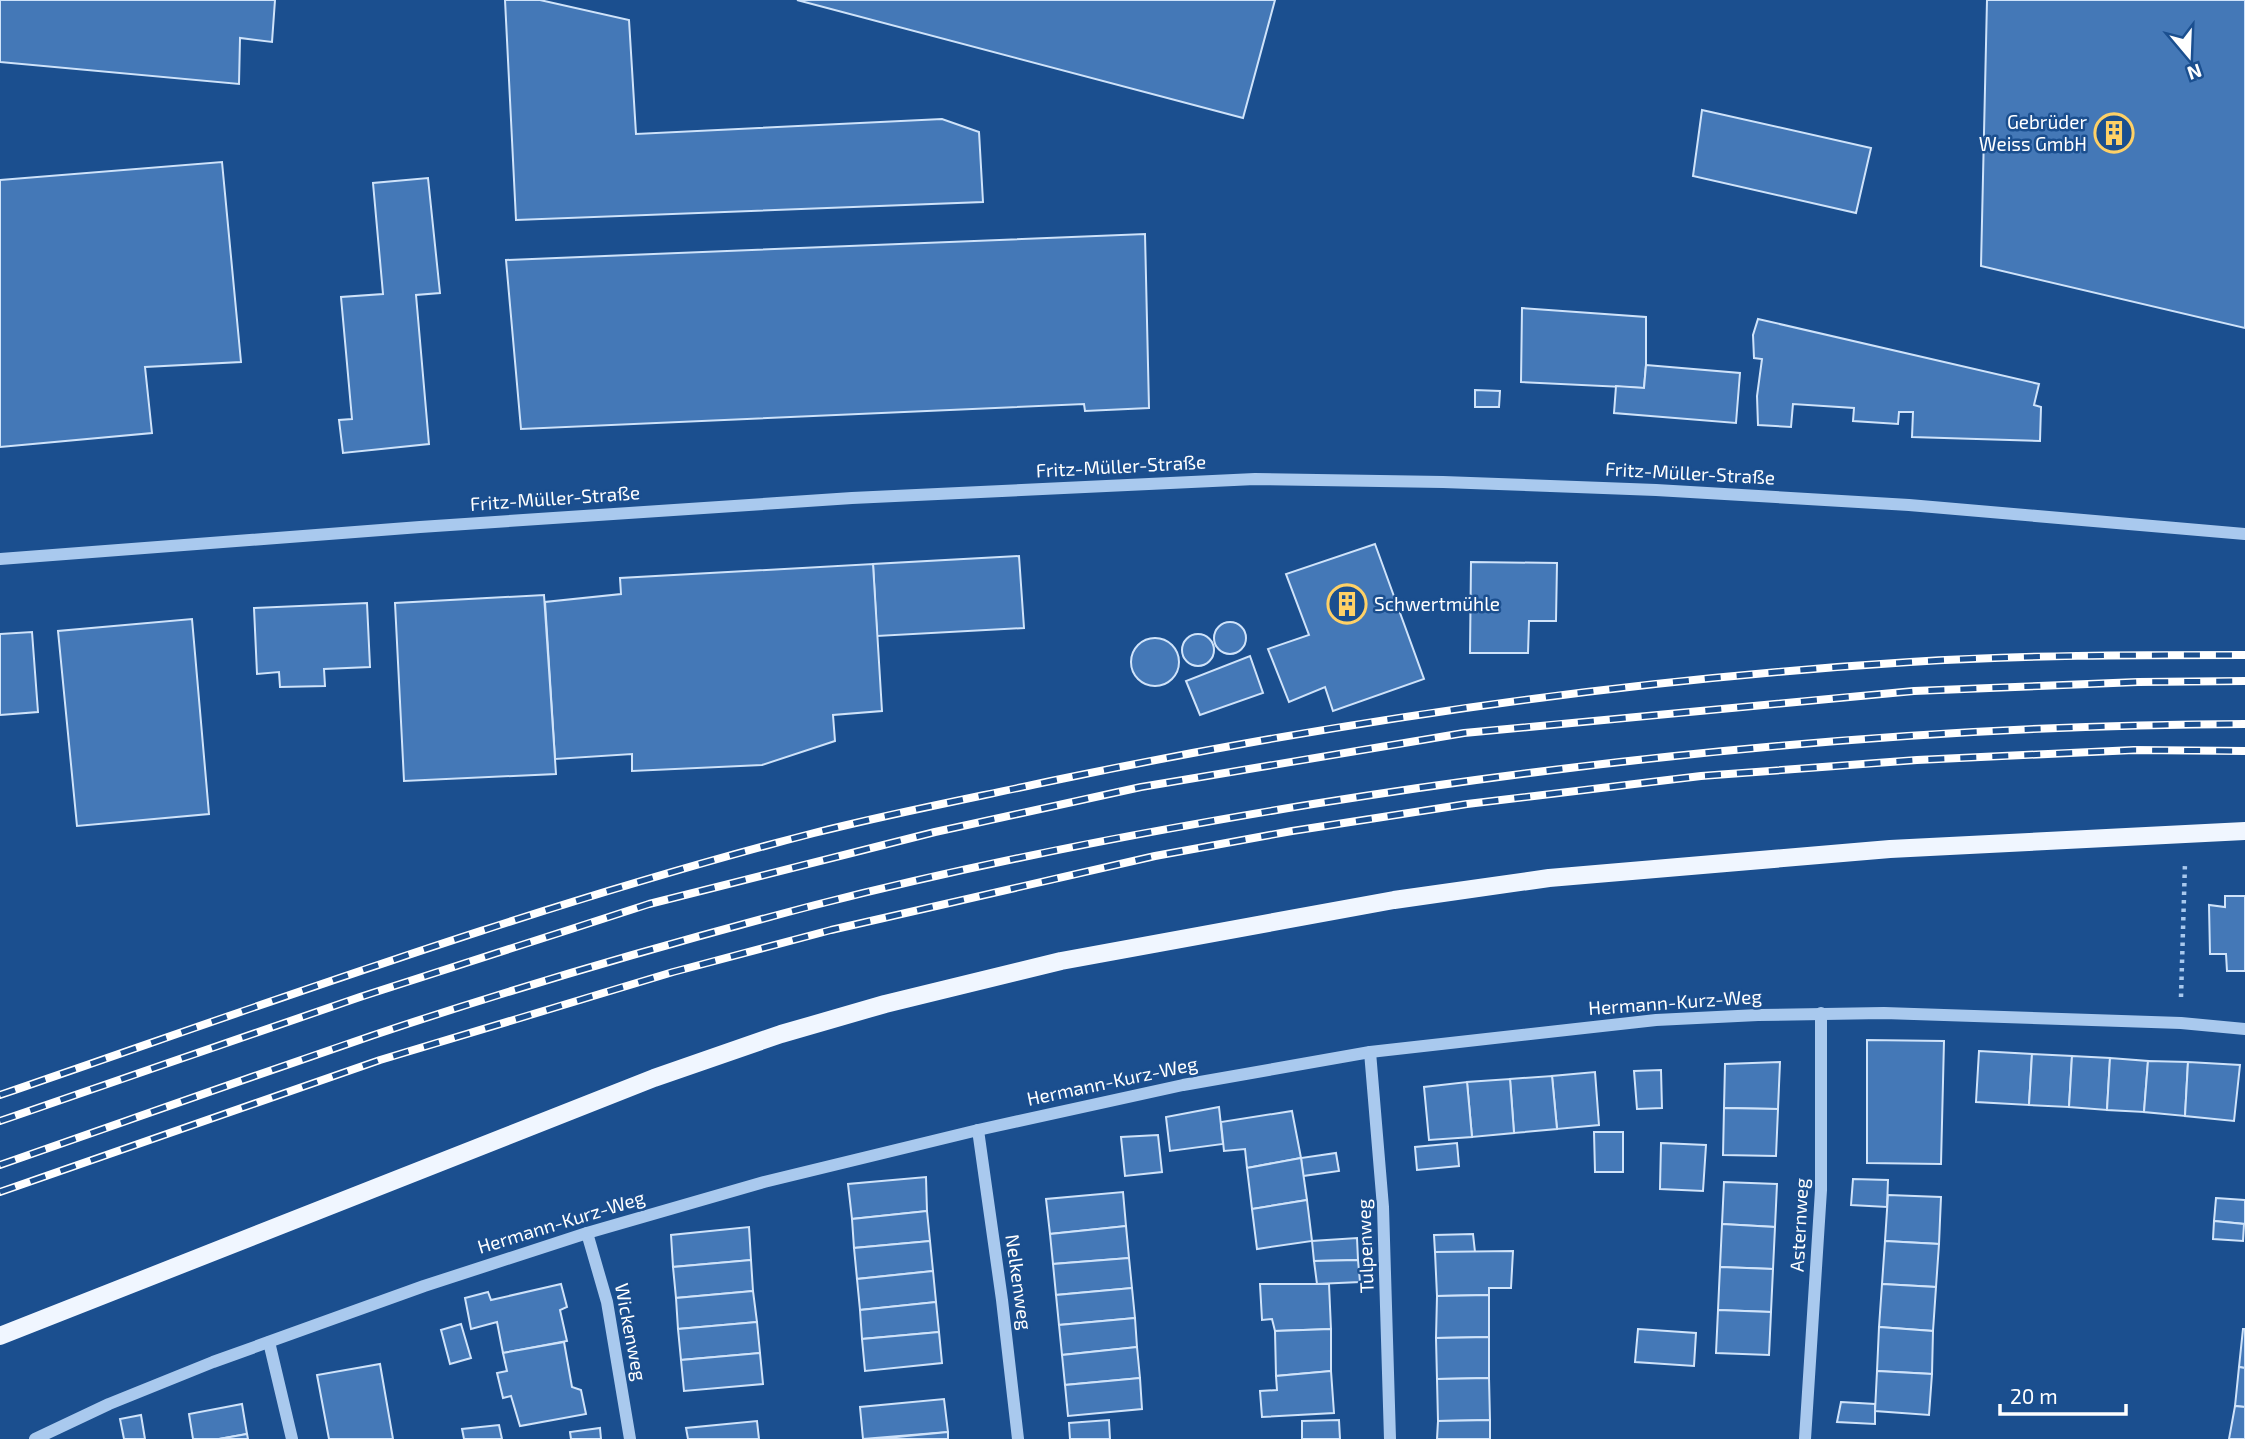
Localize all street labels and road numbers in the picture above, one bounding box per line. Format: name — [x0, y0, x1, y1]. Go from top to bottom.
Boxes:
street label: Fritz-Müller-Straße — [1035, 450, 1207, 481]
street label: Fritz-Müller-Straße — [1604, 457, 1776, 488]
street label: Fritz-Müller-Straße — [469, 480, 641, 515]
street label: Hermann-Kurz-Weg — [1587, 984, 1763, 1019]
street label: Hermann-Kurz-Weg — [1024, 1051, 1200, 1110]
street label: Asternweg — [1785, 1177, 1812, 1273]
street label: Hermann-Kurz-Weg — [474, 1185, 648, 1258]
street label: Tulpenweg — [1351, 1198, 1378, 1294]
street label: Nelkenweg — [1001, 1233, 1038, 1332]
street label: Wickenweg — [611, 1281, 652, 1383]

